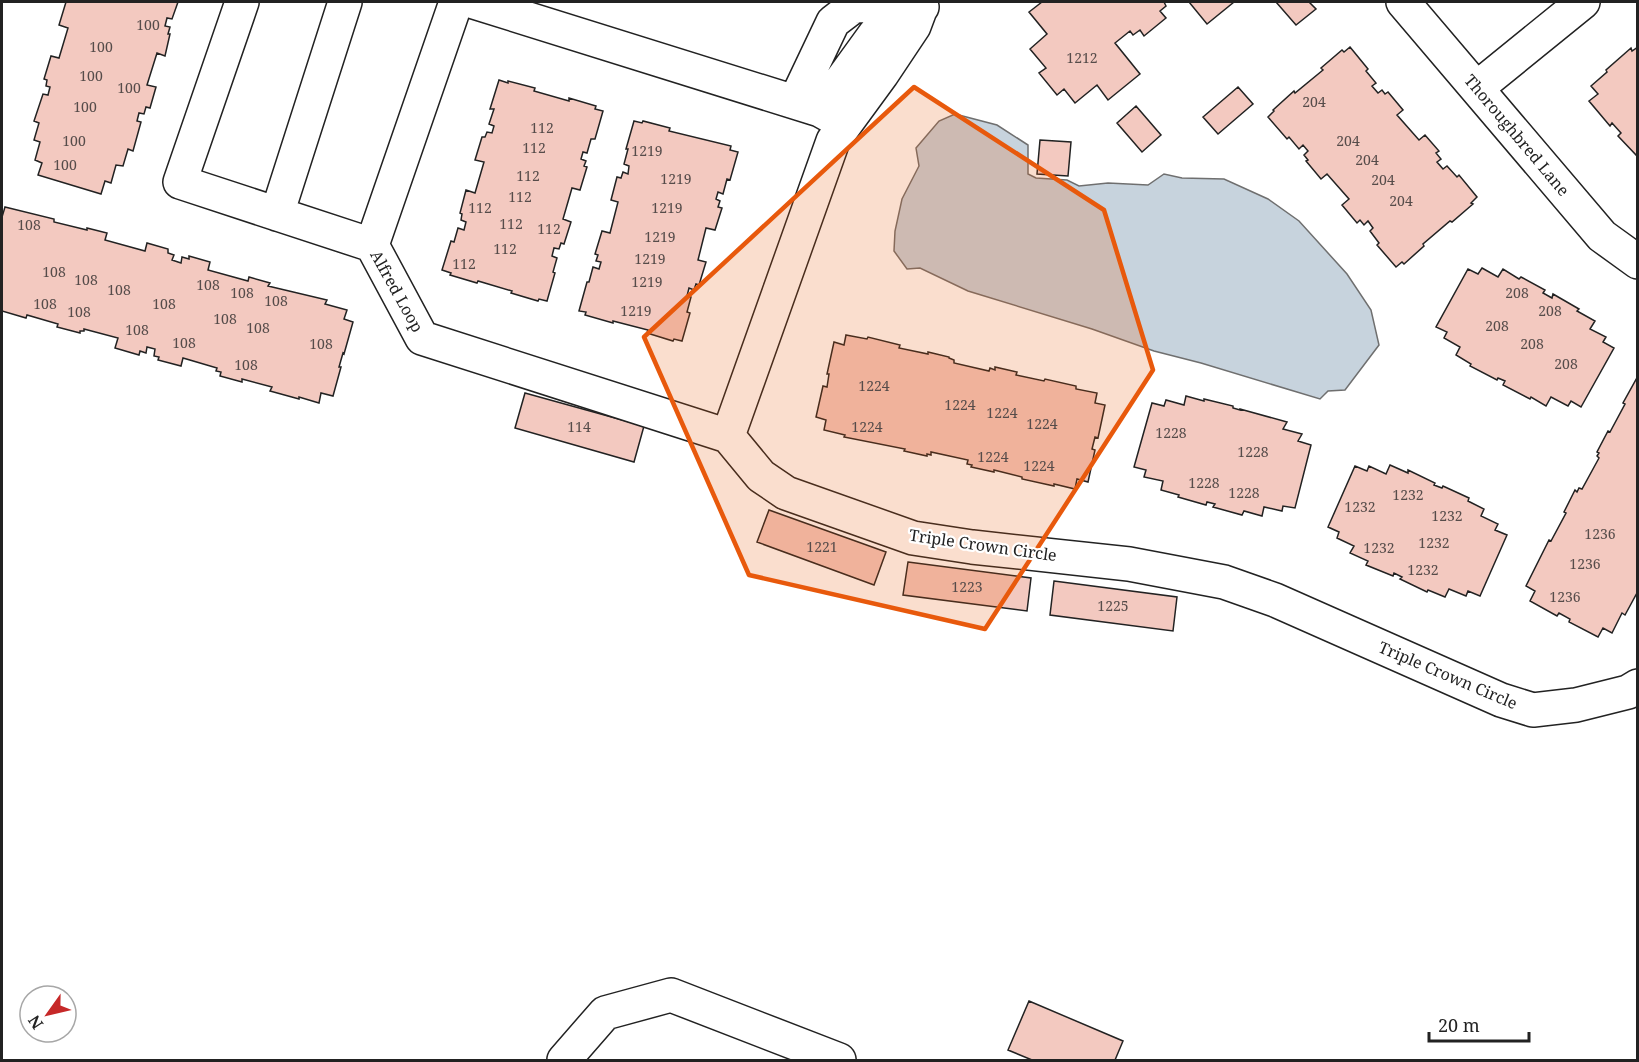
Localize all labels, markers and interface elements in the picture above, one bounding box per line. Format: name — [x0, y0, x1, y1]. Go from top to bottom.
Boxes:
house number: 100 — [136, 15, 160, 34]
house number: 100 — [89, 37, 113, 56]
house number: 1212 — [1066, 48, 1098, 67]
house number: 100 — [79, 66, 103, 85]
street label: Thoroughbred Lane — [1460, 69, 1574, 201]
house number: 100 — [117, 78, 141, 97]
house number: 204 — [1302, 92, 1326, 111]
house number: 100 — [73, 97, 97, 116]
house number: 112 — [530, 118, 554, 137]
house number: 100 — [62, 131, 86, 150]
house number: 204 — [1336, 131, 1360, 150]
house number: 112 — [522, 138, 546, 157]
house number: 1219 — [631, 141, 663, 160]
house number: 204 — [1355, 150, 1379, 169]
house number: 100 — [53, 155, 77, 174]
house number: 112 — [516, 166, 540, 185]
house number: 1219 — [660, 169, 692, 188]
house number: 204 — [1371, 170, 1395, 189]
house number: 112 — [508, 187, 532, 206]
house number: 204 — [1389, 191, 1413, 210]
house number: 112 — [468, 198, 492, 217]
house number: 1219 — [651, 198, 683, 217]
house number: 112 — [499, 214, 523, 233]
house number: 108 — [17, 215, 41, 234]
house number: 112 — [537, 219, 561, 238]
house number: 1219 — [644, 227, 676, 246]
house number: 112 — [493, 239, 517, 258]
street label: Alfred Loop — [365, 246, 429, 336]
house number: 1219 — [634, 249, 666, 268]
house number: 112 — [452, 254, 476, 273]
house number: 108 — [42, 262, 66, 281]
house number: 108 — [74, 270, 98, 289]
house number: 1219 — [631, 272, 663, 291]
house number: 108 — [196, 275, 220, 294]
house number: 108 — [107, 280, 131, 299]
house number: 108 — [230, 283, 254, 302]
house number: 208 — [1505, 283, 1529, 302]
house number: 108 — [264, 291, 288, 310]
house number: 108 — [33, 294, 57, 313]
house number: 108 — [152, 294, 176, 313]
house number: 1219 — [620, 301, 652, 320]
house number: 208 — [1538, 301, 1562, 320]
house number: 108 — [67, 302, 91, 321]
house number: 108 — [213, 309, 237, 328]
house number: 208 — [1485, 316, 1509, 335]
house number: 108 — [246, 318, 270, 337]
house number: 108 — [125, 320, 149, 339]
house number: 108 — [172, 333, 196, 352]
house number: 108 — [309, 334, 333, 353]
house number: 208 — [1520, 334, 1544, 353]
house number: 208 — [1554, 354, 1578, 373]
house number: 108 — [234, 355, 258, 374]
house number: 1224 — [858, 376, 890, 395]
house number: 1224 — [944, 395, 976, 414]
house number: 1224 — [986, 403, 1018, 422]
house number: 1224 — [1026, 414, 1058, 433]
house number: 114 — [567, 417, 591, 436]
house number: 1224 — [851, 417, 883, 436]
house number: 1228 — [1155, 423, 1187, 442]
house number: 1228 — [1237, 442, 1269, 461]
house number: 1224 — [977, 447, 1009, 466]
house number: 1224 — [1023, 456, 1055, 475]
house number: 1228 — [1188, 473, 1220, 492]
house number: 1228 — [1228, 483, 1260, 502]
house number: 1232 — [1392, 485, 1424, 504]
house number: 1232 — [1344, 497, 1376, 516]
house number: 1232 — [1431, 506, 1463, 525]
street label: Triple Crown Circle — [908, 524, 1058, 566]
house number: 1236 — [1584, 524, 1616, 543]
house number: 1232 — [1418, 533, 1450, 552]
house number: 1221 — [806, 537, 838, 556]
house number: 1232 — [1363, 538, 1395, 557]
house number: 1236 — [1569, 554, 1601, 573]
house number: 1232 — [1407, 560, 1439, 579]
house number: 1223 — [951, 577, 983, 596]
house number: 1236 — [1549, 587, 1581, 606]
house number: 1225 — [1097, 596, 1129, 615]
street label: Triple Crown Circle — [1375, 636, 1521, 714]
north arrow — [18, 984, 78, 1044]
scale bar — [1429, 1005, 1530, 1043]
text: N — [23, 1011, 48, 1034]
text: 20 m — [1438, 1013, 1480, 1037]

